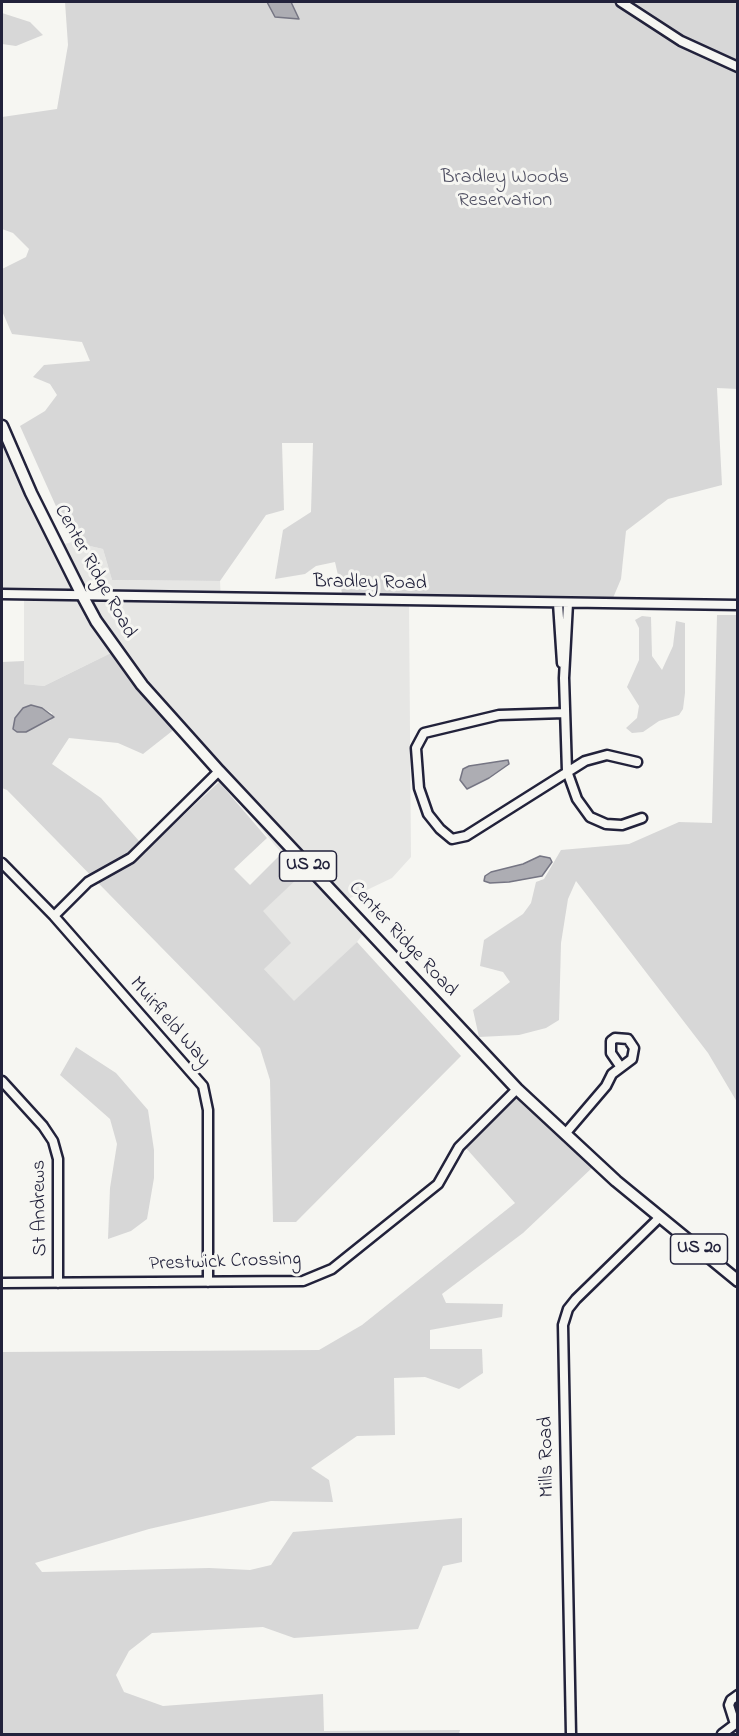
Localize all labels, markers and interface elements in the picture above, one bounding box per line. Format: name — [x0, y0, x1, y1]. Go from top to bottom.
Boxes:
park label: Bradley Woods Reservation — [441, 167, 569, 214]
street label: Center Ridge Road — [47, 501, 141, 643]
street label: Bradley Road — [313, 571, 427, 597]
road number: US 20 — [280, 851, 336, 881]
street label: Center Ridge Road — [342, 877, 462, 1003]
street label: Muirfield Way — [123, 973, 215, 1073]
street label: St Andrews — [28, 1160, 54, 1256]
road number: US 20 — [670, 1234, 728, 1264]
street label: Prestwick Crossing — [149, 1248, 301, 1278]
street label: Mills Road — [535, 1416, 561, 1498]

